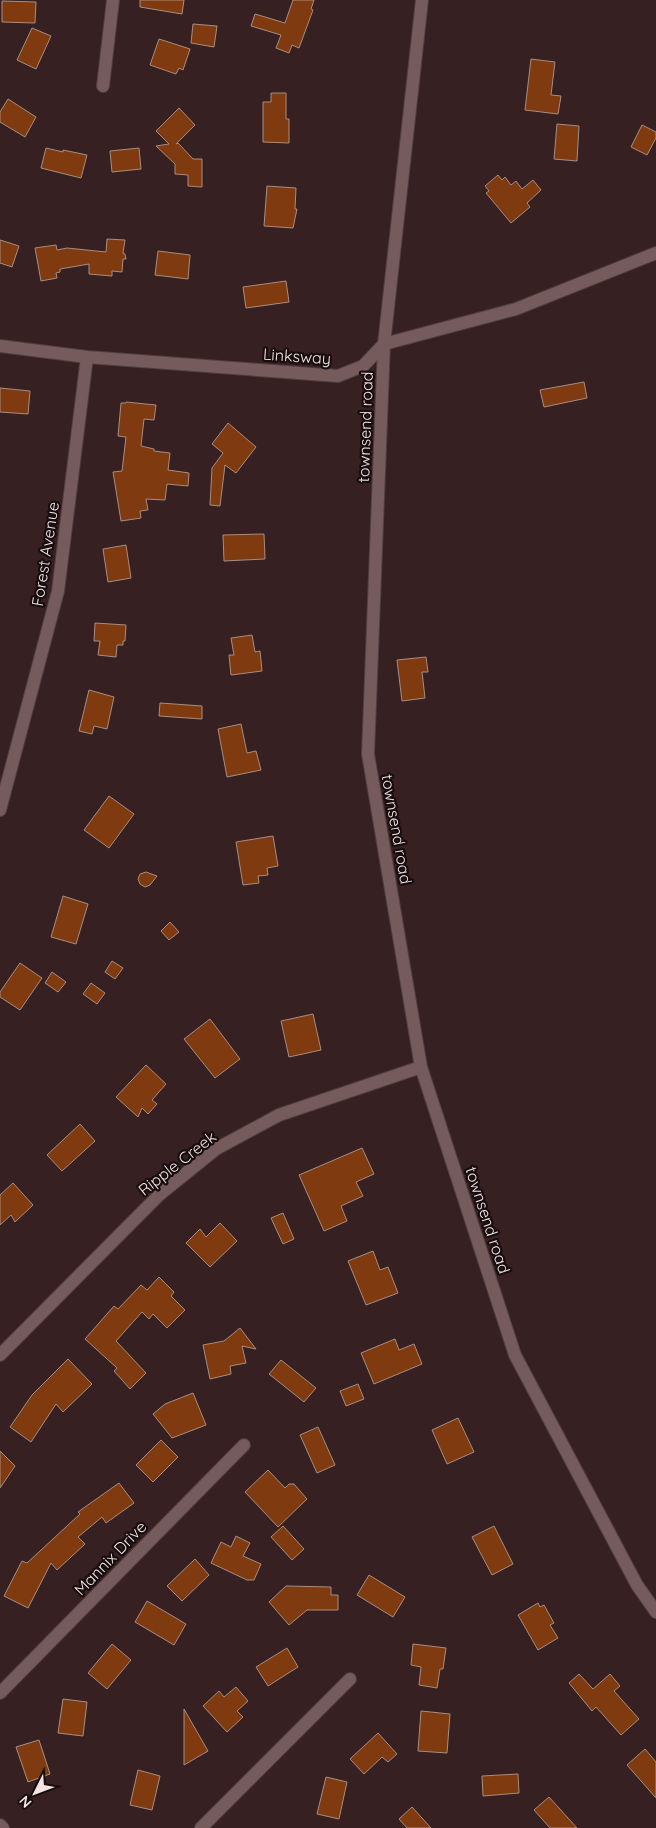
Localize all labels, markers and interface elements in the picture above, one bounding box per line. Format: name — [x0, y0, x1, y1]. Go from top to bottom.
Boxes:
street label: Linksway — [262, 344, 332, 368]
street label: townsend road — [353, 371, 377, 483]
street label: Forest Avenue — [27, 500, 63, 608]
street label: townsend road — [378, 773, 416, 885]
street label: Ripple Creek — [134, 1126, 220, 1200]
street label: townsend road — [461, 1164, 515, 1276]
street label: Mannix Drive — [70, 1517, 150, 1599]
north arrow — [10, 1768, 60, 1818]
text: N — [15, 1792, 35, 1812]

